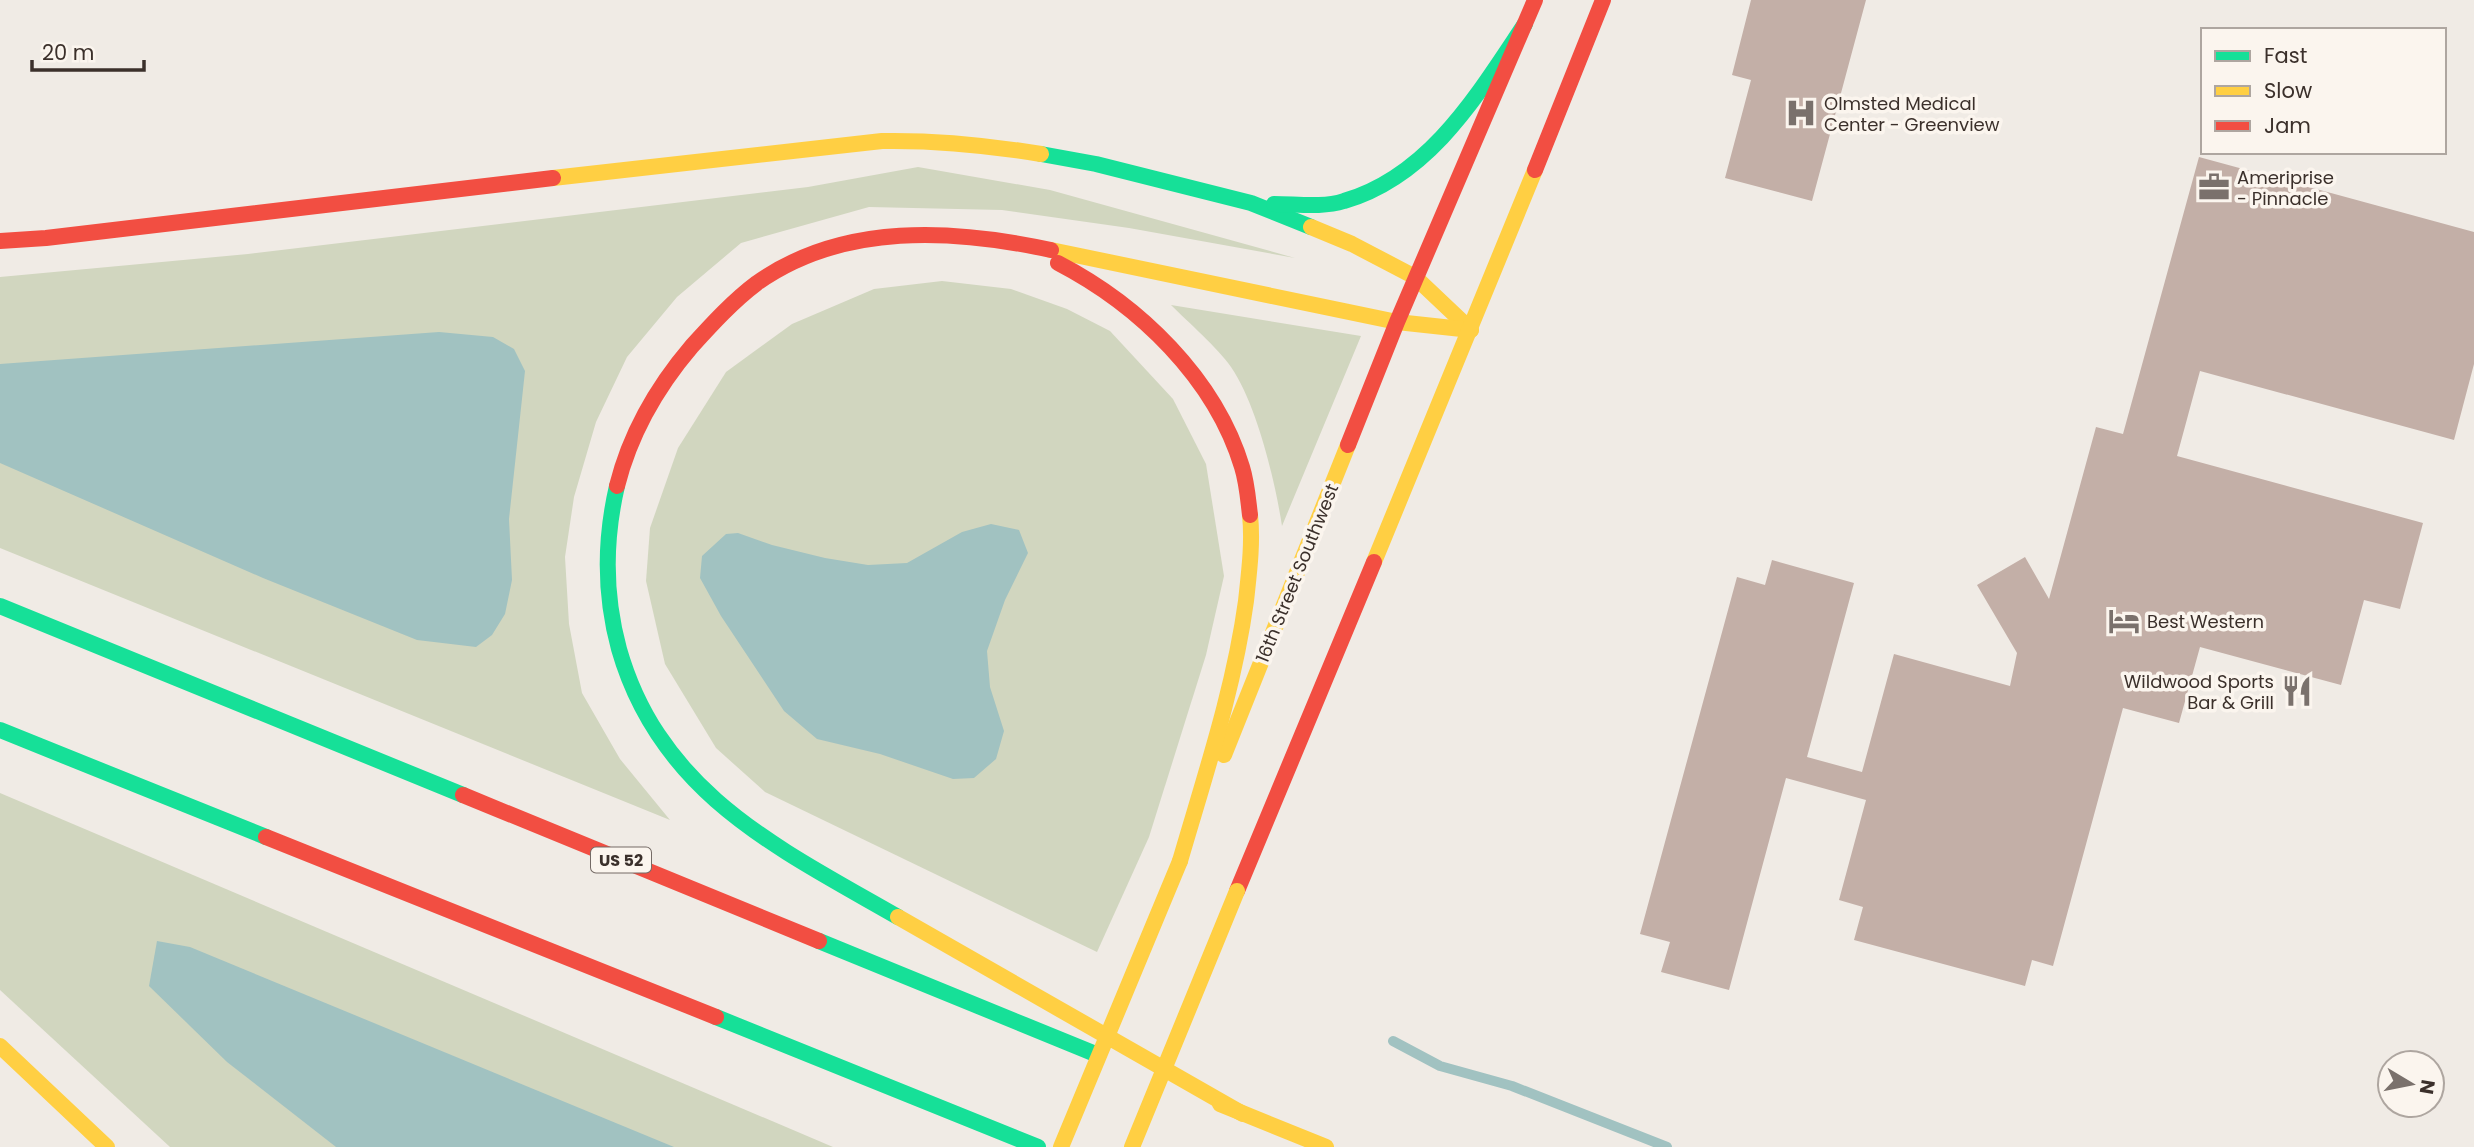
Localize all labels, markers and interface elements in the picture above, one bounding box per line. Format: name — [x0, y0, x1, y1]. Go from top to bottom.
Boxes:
scale bar — [32, 28, 144, 72]
legend — [2201, 28, 2446, 154]
text: 20 m — [42, 38, 95, 67]
text: Fast — [2264, 41, 2307, 70]
text: Slow — [2264, 76, 2312, 105]
place label: Olmsted Medical Center - Greenview — [1824, 91, 2000, 137]
hospital icon: Olmsted Medical Center - Greenview — [1784, 96, 1818, 130]
text: Jam — [2264, 111, 2311, 140]
place label: Ameriprise - Pinnacle — [2237, 165, 2334, 211]
office icon: Ameriprise - Pinnacle — [2197, 170, 2231, 204]
street label: 16th Street Southwest — [1250, 480, 1344, 666]
hotel icon: Best Western — [2107, 604, 2141, 638]
place label: Best Western — [2147, 609, 2264, 634]
place label: Wildwood Sports Bar & Grill — [2124, 669, 2274, 715]
restaurant icon: Wildwood Sports Bar & Grill — [2280, 674, 2314, 708]
road number: US 52 — [591, 848, 651, 873]
north arrow — [2376, 1049, 2446, 1119]
text: N — [2413, 1077, 2442, 1096]

